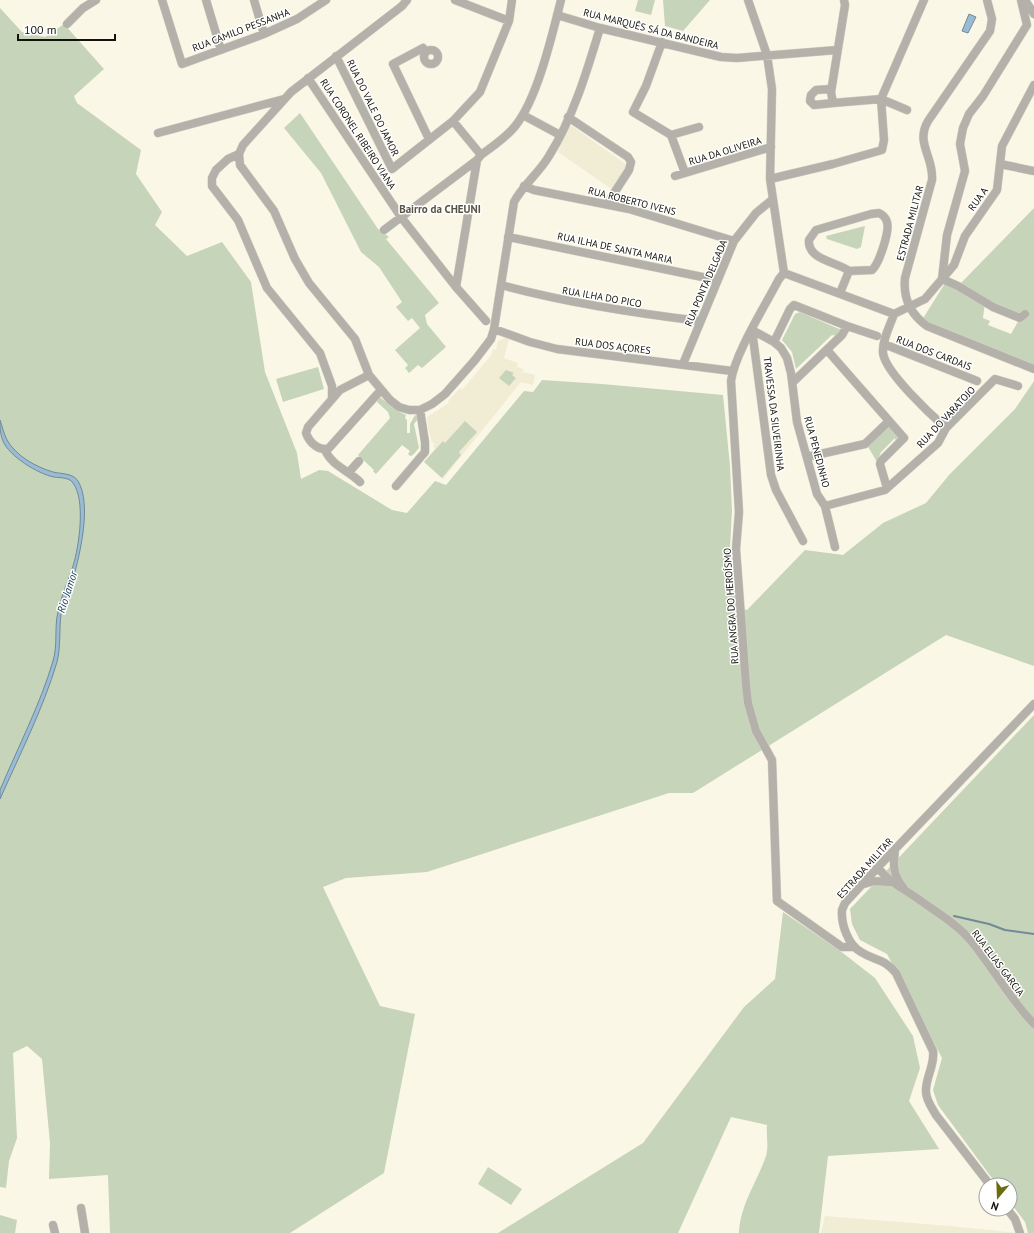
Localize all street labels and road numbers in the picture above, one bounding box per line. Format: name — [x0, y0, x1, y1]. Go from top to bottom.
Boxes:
street label: RUA CAMILO PESSANHA — [190, 5, 292, 55]
street label: RUA MARQUÊS SÁ DA BANDEIRA — [582, 6, 720, 52]
street label: RUA DO VALE DO JAMOR — [344, 57, 402, 159]
street label: RUA CORONEL RIBEIRO VIANA — [317, 76, 399, 192]
street label: RUA DA OLIVEIRA — [687, 134, 763, 168]
street label: RUA ROBERTO IVENS — [587, 184, 677, 218]
street label: ESTRADA MILITAR — [894, 184, 926, 262]
street label: RUA A — [965, 185, 991, 213]
street label: RUA ILHA DE SANTA MARIA — [556, 229, 674, 267]
street label: RUA PONTA DELGADA — [682, 237, 730, 328]
street label: RUA ILHA DO PICO — [561, 284, 643, 310]
street label: RUA DOS CARDAIS — [895, 333, 973, 373]
street label: RUA DOS AÇORES — [574, 335, 652, 357]
street label: TRAVESSA DA SILVEIRINHA — [761, 356, 787, 472]
street label: RUA DO VARATOJO — [914, 383, 978, 451]
street label: RUA PENEDINHO — [801, 415, 833, 489]
street label: RUA ANGRA DO HEROÍSMO — [720, 547, 742, 664]
street label: ESTRADA MILITAR — [834, 835, 896, 901]
street label: RUA ELIAS GARCIA — [969, 927, 1027, 999]

